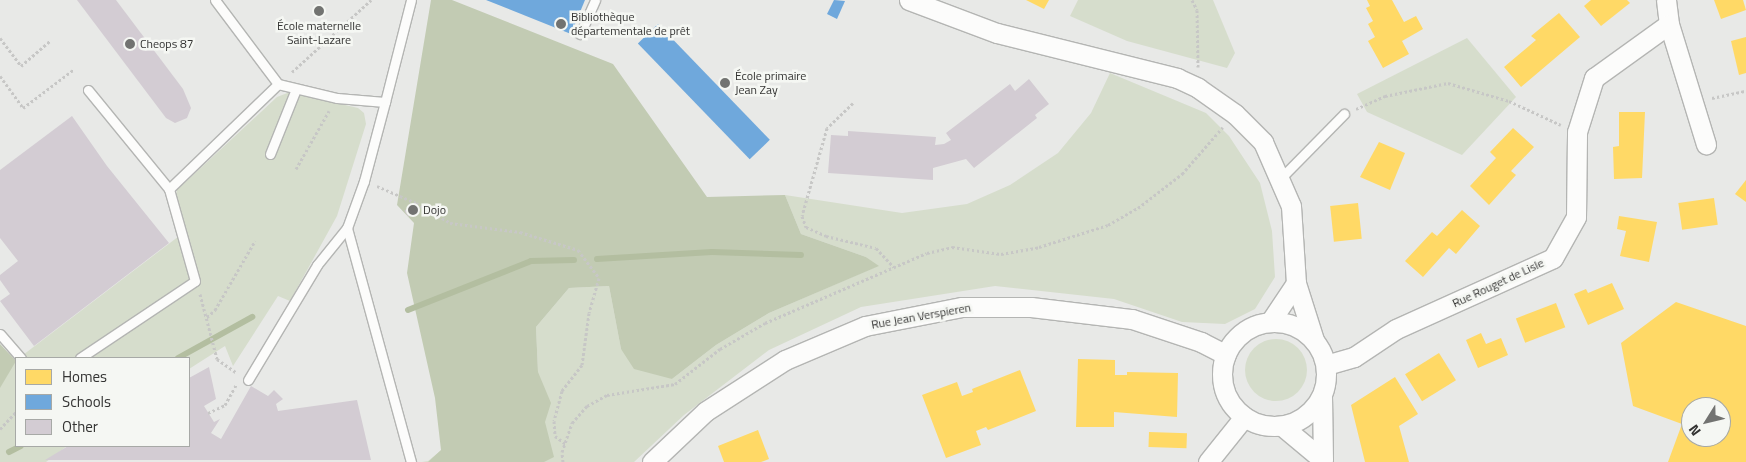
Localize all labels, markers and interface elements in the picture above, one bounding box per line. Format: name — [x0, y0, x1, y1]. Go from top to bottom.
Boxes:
marker: École maternelle Saint-Lazare — [313, 5, 325, 17]
place label: Bibliothèque départementale de prêt — [571, 10, 690, 38]
marker: Bibliothèque départementale de prêt — [555, 18, 567, 30]
place label: École maternelle Saint-Lazare — [277, 19, 361, 47]
place label: Cheops 87 — [140, 37, 193, 51]
marker: Cheops 87 — [124, 38, 136, 50]
place label: École primaire Jean Zay — [735, 69, 806, 97]
marker: École primaire Jean Zay — [719, 77, 731, 89]
place label: Dojo — [423, 203, 446, 217]
marker: Dojo — [407, 204, 419, 216]
street label: Rue Rouget de Lisle — [1450, 255, 1546, 311]
street label: Rue Jean Verspieren — [870, 300, 972, 332]
legend — [15, 357, 190, 447]
text: Homes — [62, 365, 107, 388]
text: Schools — [62, 390, 111, 413]
north arrow — [1681, 397, 1731, 447]
text: Other — [62, 415, 98, 438]
text: N — [1683, 420, 1706, 441]

